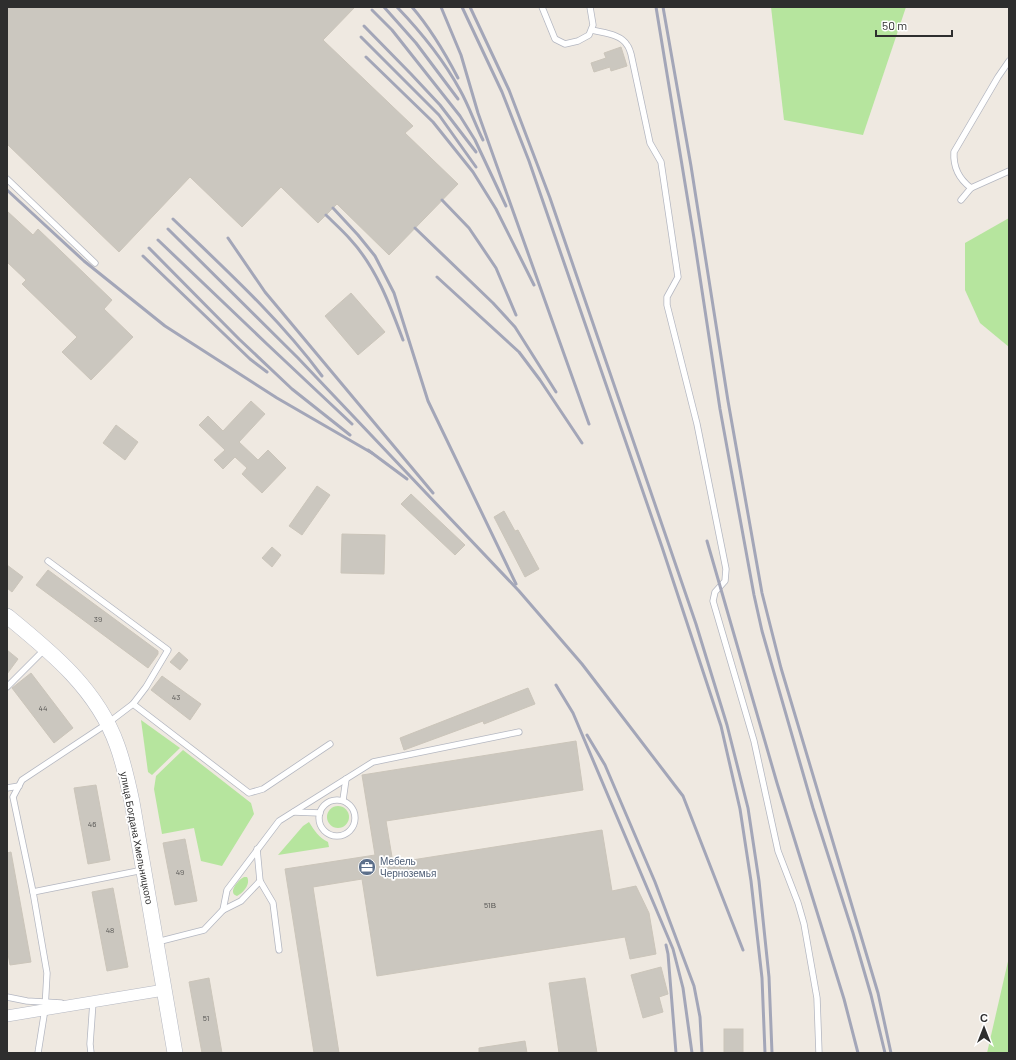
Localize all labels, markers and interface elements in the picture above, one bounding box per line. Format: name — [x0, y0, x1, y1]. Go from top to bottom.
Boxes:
scale bar — [876, 12, 952, 38]
text: 50 m — [882, 18, 907, 32]
house number: 39 — [94, 614, 102, 624]
house number: 43 — [172, 692, 180, 702]
house number: 44 — [39, 703, 47, 713]
street label: улица Богдана Хмельницкого — [118, 771, 156, 906]
house number: 46 — [88, 819, 96, 829]
place label: Мебель Черноземья — [380, 855, 436, 879]
office icon: Мебель Черноземья — [357, 857, 377, 877]
house number: 49 — [176, 867, 184, 877]
house number: 51В — [484, 900, 496, 910]
house number: 48 — [106, 925, 114, 935]
north arrow — [964, 1008, 1004, 1048]
text: С — [980, 1011, 988, 1024]
house number: 51 — [203, 1013, 210, 1023]

